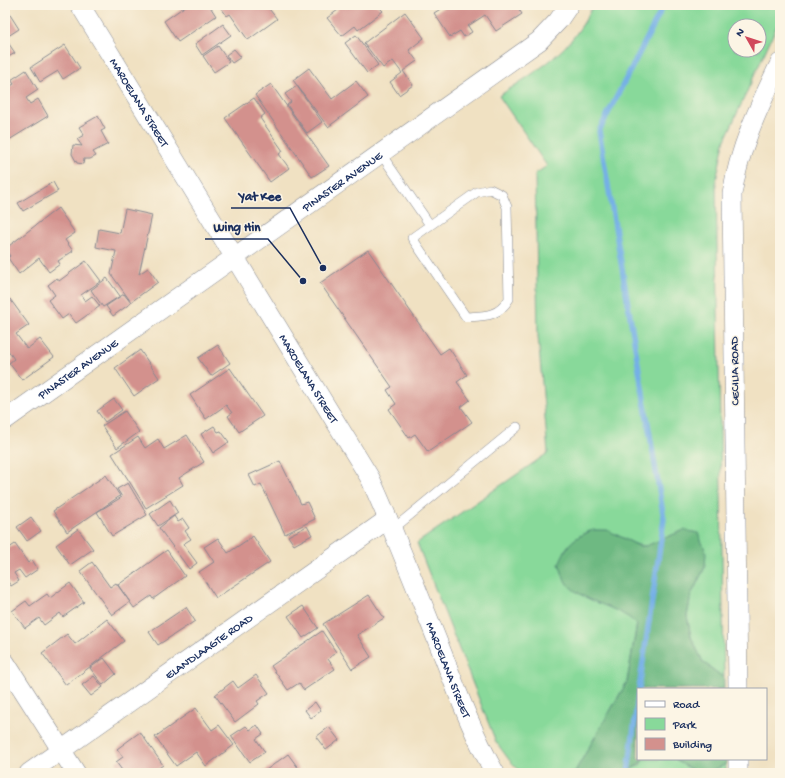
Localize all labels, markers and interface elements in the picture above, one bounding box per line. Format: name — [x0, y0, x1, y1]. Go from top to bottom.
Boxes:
north arrow — [727, 18, 767, 58]
text: N — [734, 26, 748, 40]
street label: MAROELANA STREET — [105, 56, 171, 151]
street label: PINASTER AVENUE — [299, 149, 386, 216]
callout: Yat Kee — [231, 183, 290, 208]
text: Yat Kee — [237, 190, 282, 205]
callout: Wing Hin — [205, 214, 268, 239]
text: Wing Hin — [213, 221, 261, 236]
street label: MAROELANA STREET — [275, 332, 341, 428]
street label: CECILIA ROAD — [728, 336, 744, 406]
street label: PINASTER AVENUE — [35, 337, 122, 404]
street label: ELANDLAAGTE ROAD — [163, 612, 256, 683]
street label: MAROELANA STREET — [422, 620, 473, 722]
legend — [637, 688, 767, 760]
text: Road — [673, 699, 700, 713]
text: Park — [672, 719, 698, 733]
text: Building — [672, 739, 712, 753]

